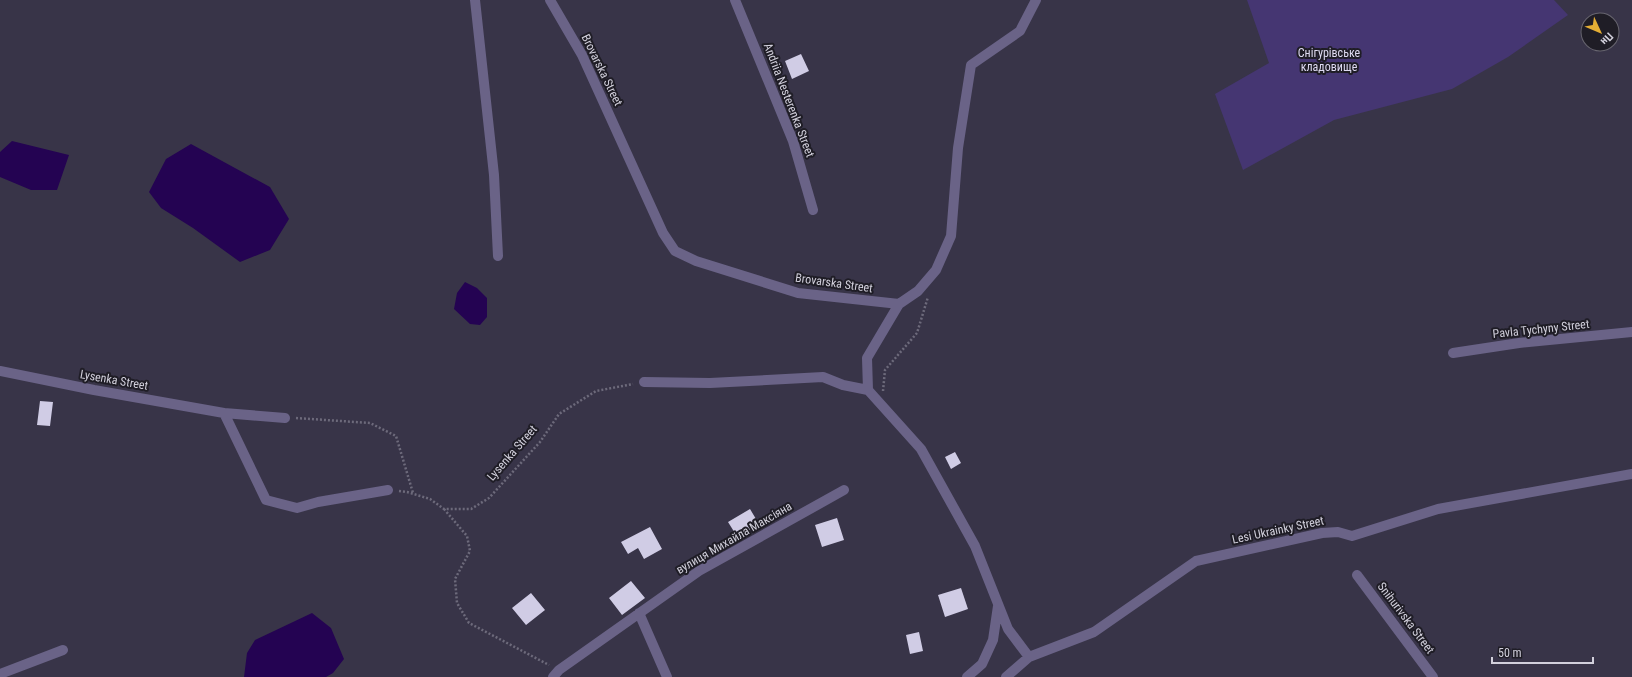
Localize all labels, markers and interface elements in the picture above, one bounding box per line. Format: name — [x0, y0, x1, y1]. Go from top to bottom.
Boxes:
north arrow — [1580, 12, 1620, 52]
text: Пн — [1598, 30, 1616, 48]
street label: Brovarska Street — [579, 32, 626, 109]
street label: Andriia Nesterenka Street — [761, 41, 817, 159]
park label: Снігурівське кладовище — [1298, 46, 1361, 74]
street label: Brovarska Street — [794, 271, 874, 295]
street label: Pavla Tychyny Street — [1492, 317, 1590, 341]
street label: Lysenka Street — [79, 367, 150, 393]
street label: Lysenka Street — [484, 422, 540, 484]
street label: вулиця Михайла Максіяна — [674, 499, 795, 577]
street label: Lesi Ukrainky Street — [1231, 513, 1326, 547]
street label: Snihurivska Street — [1375, 580, 1438, 657]
scale bar — [1492, 639, 1593, 665]
text: 50 m — [1498, 646, 1522, 660]

